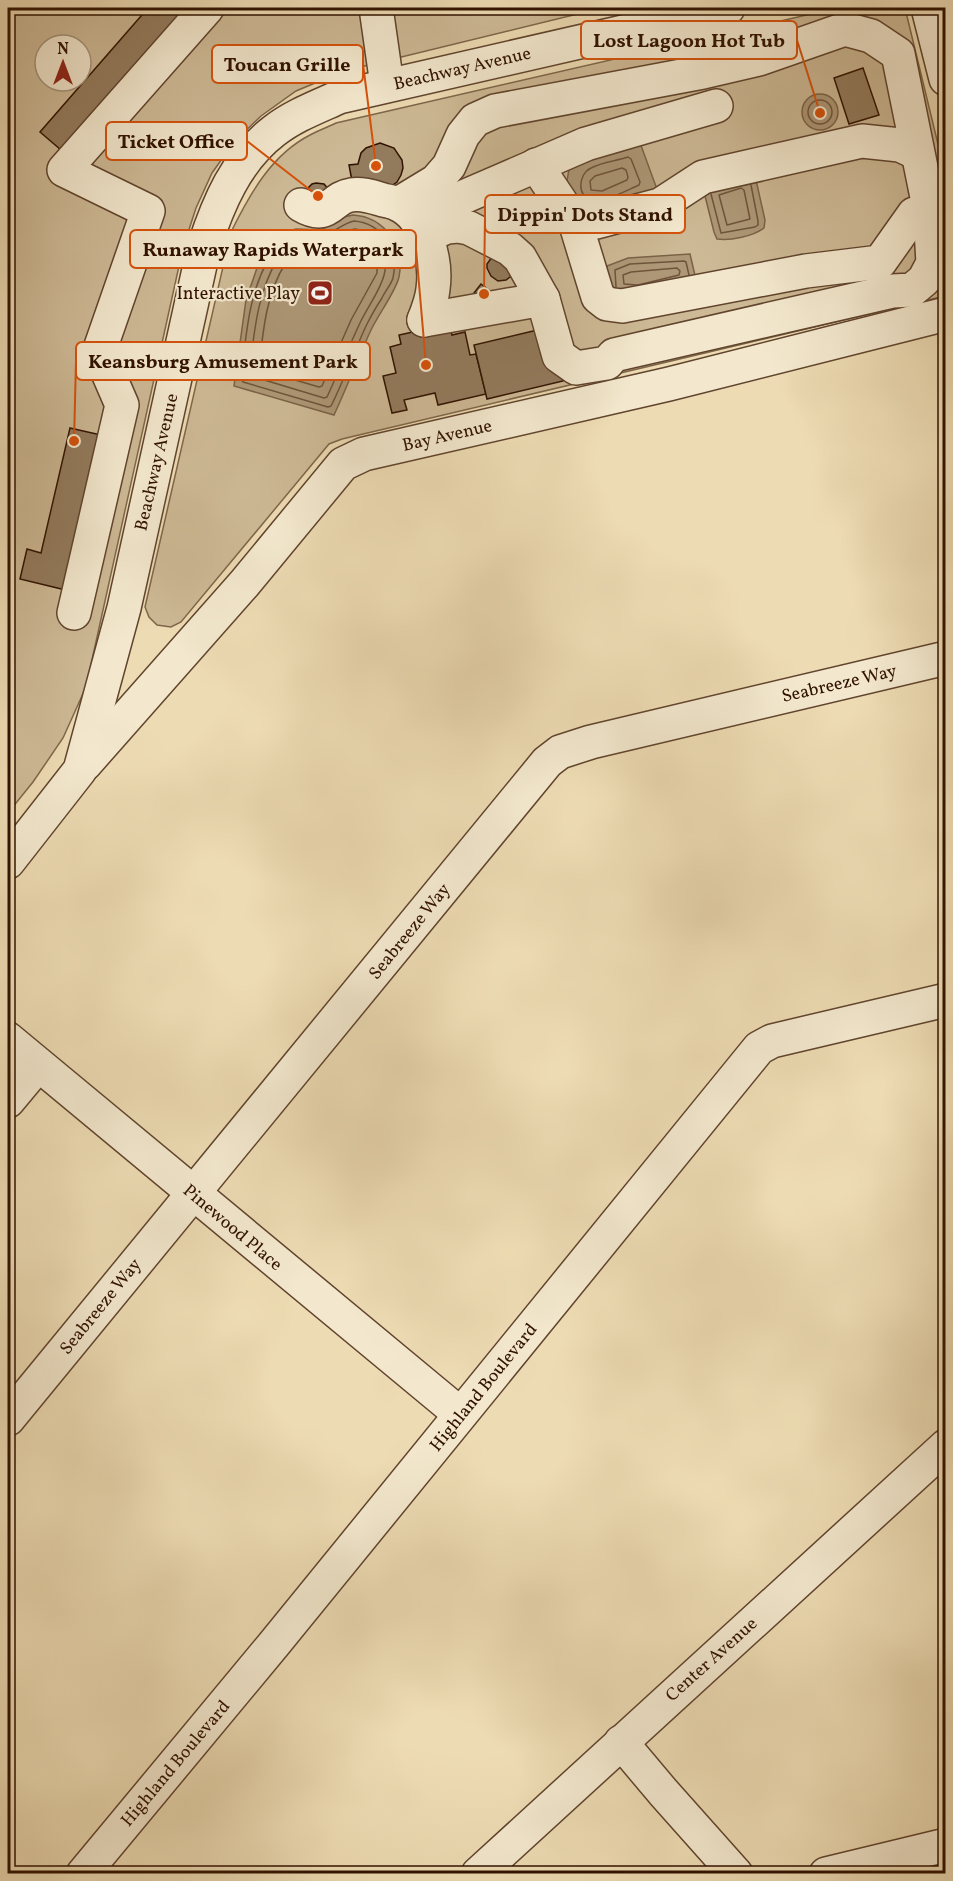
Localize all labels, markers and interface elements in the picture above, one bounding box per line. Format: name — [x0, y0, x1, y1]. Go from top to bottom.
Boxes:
callout: Lost Lagoon Hot Tub — [581, 21, 797, 59]
text: Lost Lagoon Hot Tub — [593, 28, 785, 56]
north arrow — [33, 33, 93, 93]
text: N — [57, 39, 69, 61]
street label: Beachway Avenue — [391, 41, 534, 97]
callout: Toucan Grille — [212, 45, 363, 83]
text: Toucan Grille — [223, 52, 351, 80]
callout: Ticket Office — [106, 122, 247, 160]
text: Ticket Office — [117, 129, 235, 157]
callout: Dippin' Dots Stand — [485, 195, 685, 233]
text: Dippin' Dots Stand — [497, 202, 673, 230]
callout: Runaway Rapids Waterpark — [130, 230, 416, 268]
text: Runaway Rapids Waterpark — [142, 237, 404, 265]
sports icon: Interactive Play — [305, 278, 335, 308]
place label: Interactive Play — [176, 282, 300, 307]
callout: Keansburg Amusement Park — [76, 342, 370, 380]
text: Keansburg Amusement Park — [88, 349, 358, 377]
street label: Beachway Avenue — [129, 391, 185, 534]
street label: Bay Avenue — [400, 414, 495, 459]
street label: Seabreeze Way — [779, 659, 900, 710]
street label: Seabreeze Way — [363, 878, 457, 985]
street label: Pinewood Place — [177, 1179, 287, 1277]
street label: Seabreeze Way — [54, 1253, 148, 1360]
street label: Highland Boulevard — [425, 1318, 544, 1457]
street label: Center Avenue — [661, 1612, 763, 1708]
street label: Highland Boulevard — [116, 1695, 237, 1833]

